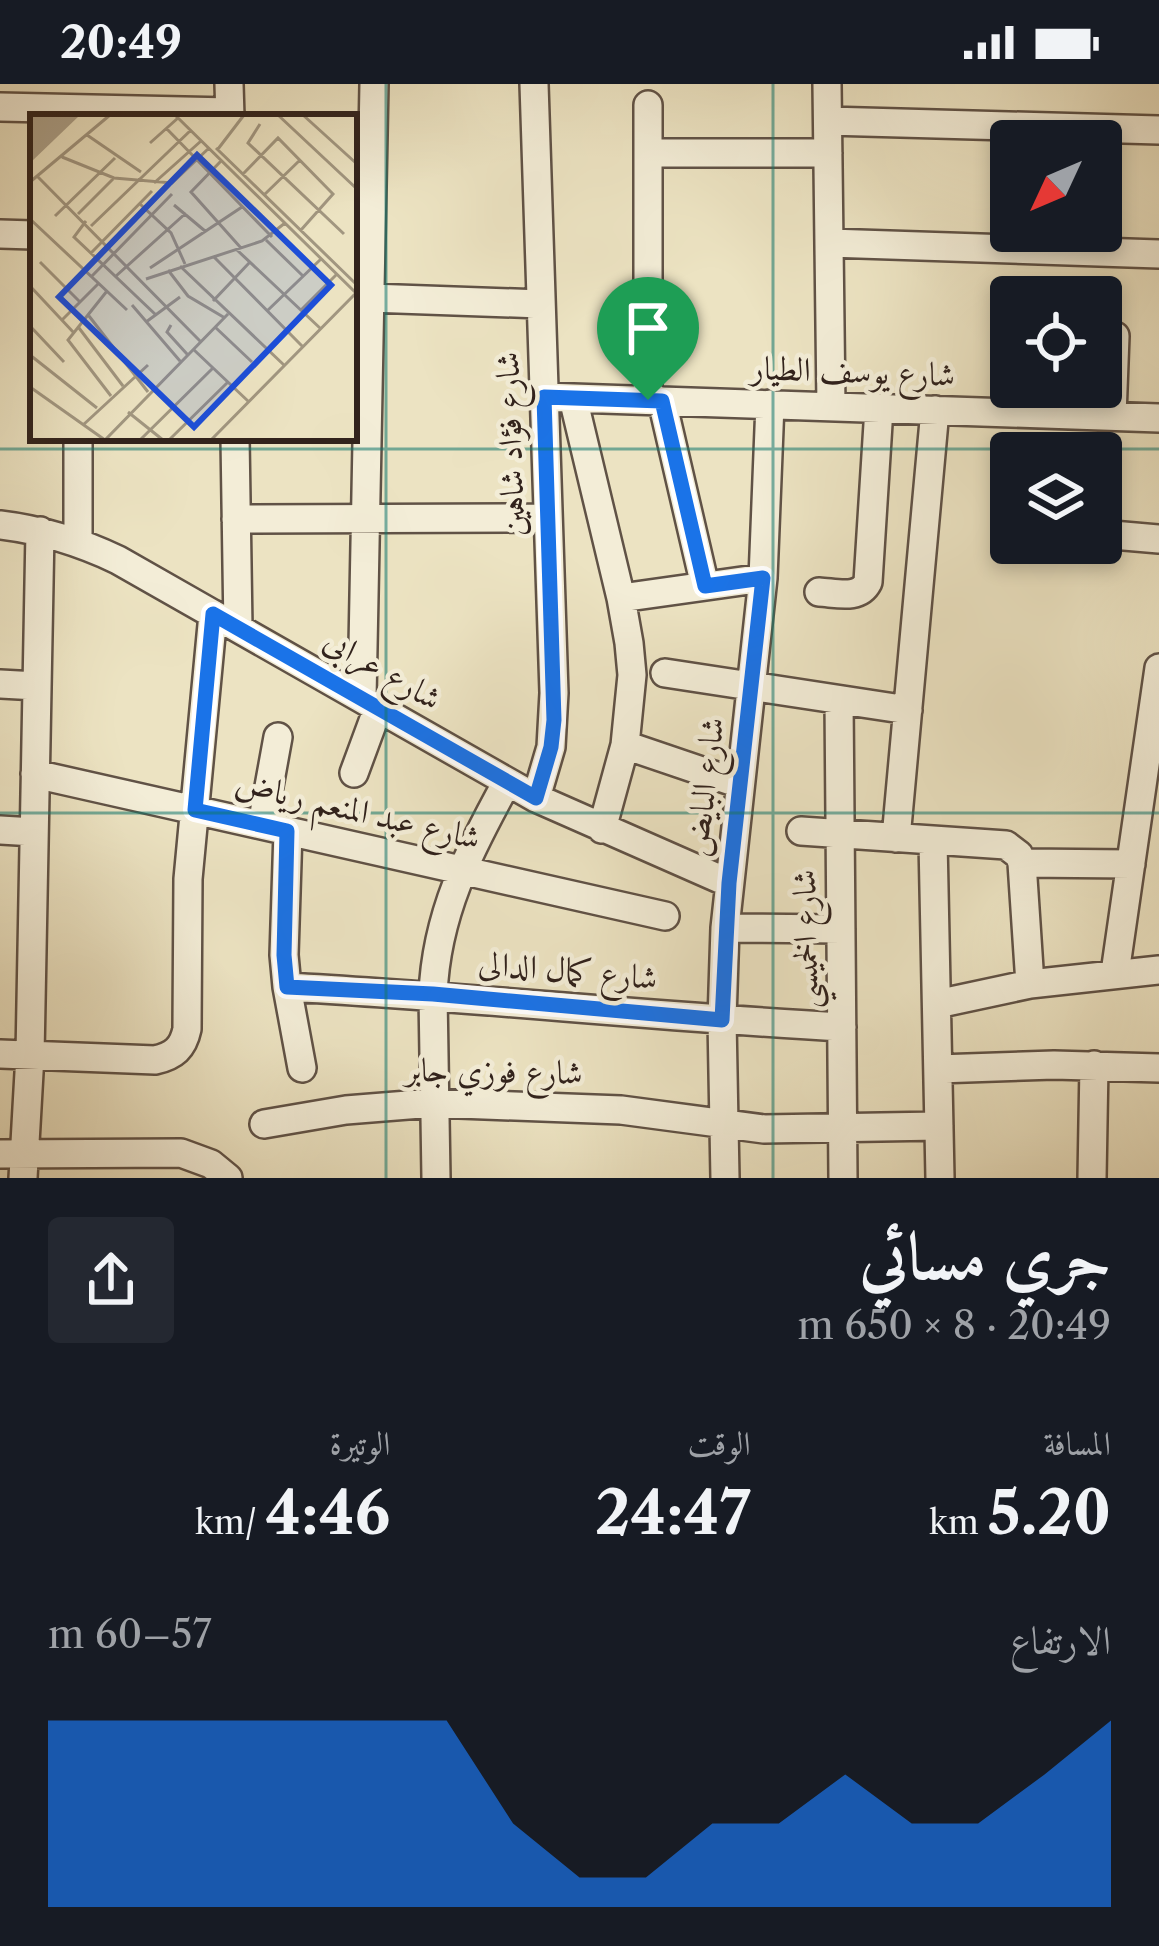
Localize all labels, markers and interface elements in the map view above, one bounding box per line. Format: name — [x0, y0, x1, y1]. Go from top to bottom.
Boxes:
text: 20:49 — [60, 14, 182, 70]
inset map — [30, 114, 357, 441]
north arrow — [990, 120, 1122, 252]
map controls — [990, 120, 1122, 564]
button: locate — [990, 276, 1122, 408]
pin — [597, 277, 699, 400]
icon: arrive — [615, 295, 681, 361]
street label: شارع يوسف الطيار — [747, 347, 956, 403]
street label: شارع فؤاد شاهين — [486, 351, 542, 537]
button: layers — [990, 432, 1122, 564]
street label: شارع عرابى — [313, 619, 449, 726]
street label: شارع البايض — [675, 715, 741, 860]
street label: شارع عبد المنعم رياض — [229, 762, 485, 869]
street label: شارع الخميسي — [783, 869, 838, 1009]
street label: شارع كمال الدالى — [476, 942, 659, 1006]
street label: شارع فوزي جابر — [402, 1049, 583, 1101]
text: جري مسائي — [859, 1215, 1111, 1296]
button: share — [48, 1217, 174, 1343]
text: 20:49 · 8 × 650 m — [797, 1301, 1111, 1349]
text: الوتيرة — [329, 1423, 390, 1464]
text: الوقت — [687, 1423, 751, 1464]
text: المسافة — [1044, 1423, 1111, 1464]
text: 4:46 — [266, 1476, 390, 1550]
text: 24:47 — [595, 1476, 751, 1550]
text: 5.20 — [988, 1476, 1111, 1550]
text: /km — [195, 1502, 266, 1543]
text: km — [929, 1502, 988, 1543]
text: 57–60 m — [48, 1610, 212, 1658]
text: الارتفاع — [1010, 1616, 1111, 1664]

